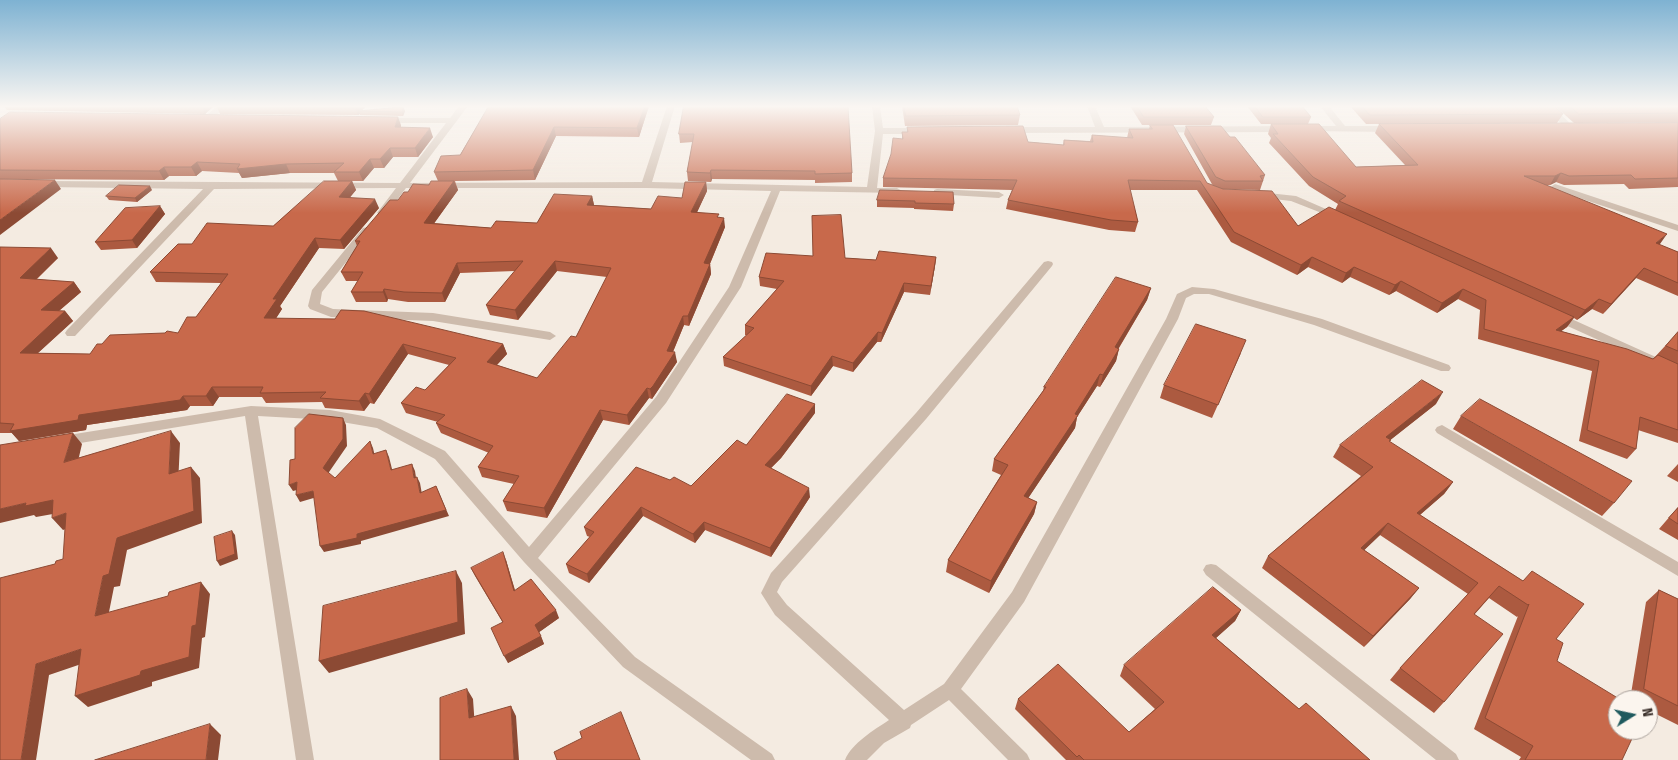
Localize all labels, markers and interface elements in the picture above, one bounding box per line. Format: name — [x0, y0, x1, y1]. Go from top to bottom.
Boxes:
north arrow — [1608, 690, 1658, 740]
text: N — [1638, 707, 1656, 718]

